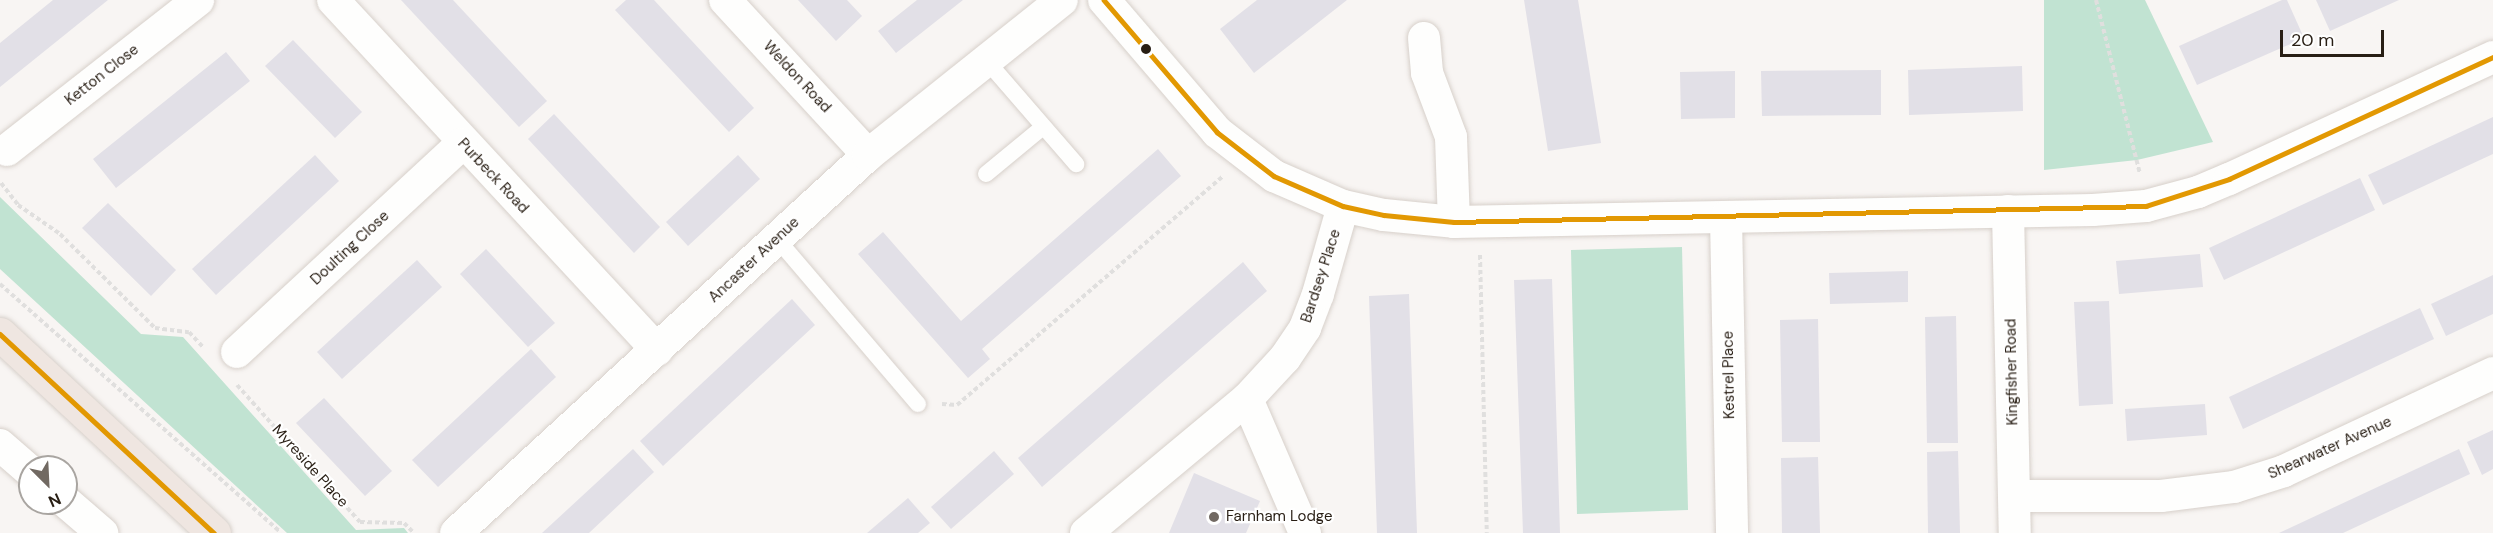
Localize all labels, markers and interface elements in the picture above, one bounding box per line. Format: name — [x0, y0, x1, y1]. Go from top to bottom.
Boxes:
scale bar — [2283, 18, 2386, 56]
text: 20 m — [2291, 28, 2334, 52]
street label: Weldon Road — [759, 37, 835, 117]
street label: Ketton Close — [62, 41, 142, 109]
unlabelled marker — [1140, 43, 1152, 55]
street label: Purbeck Road — [454, 135, 532, 217]
street label: Doulting Close — [307, 207, 393, 289]
street label: Ancaster Avenue — [705, 213, 803, 307]
street label: Bardsey Place — [1297, 227, 1345, 325]
street label: Kingfisher Road — [2002, 318, 2022, 426]
street label: Kestrel Place — [1719, 331, 1739, 419]
street label: Shearwater Avenue — [2265, 413, 2395, 483]
street label: Myreside Place — [268, 421, 352, 511]
north arrow — [18, 455, 78, 515]
text: N — [45, 488, 64, 512]
place label: Farnham Lodge — [1226, 508, 1332, 526]
marker: Farnham Lodge — [1207, 510, 1221, 524]

